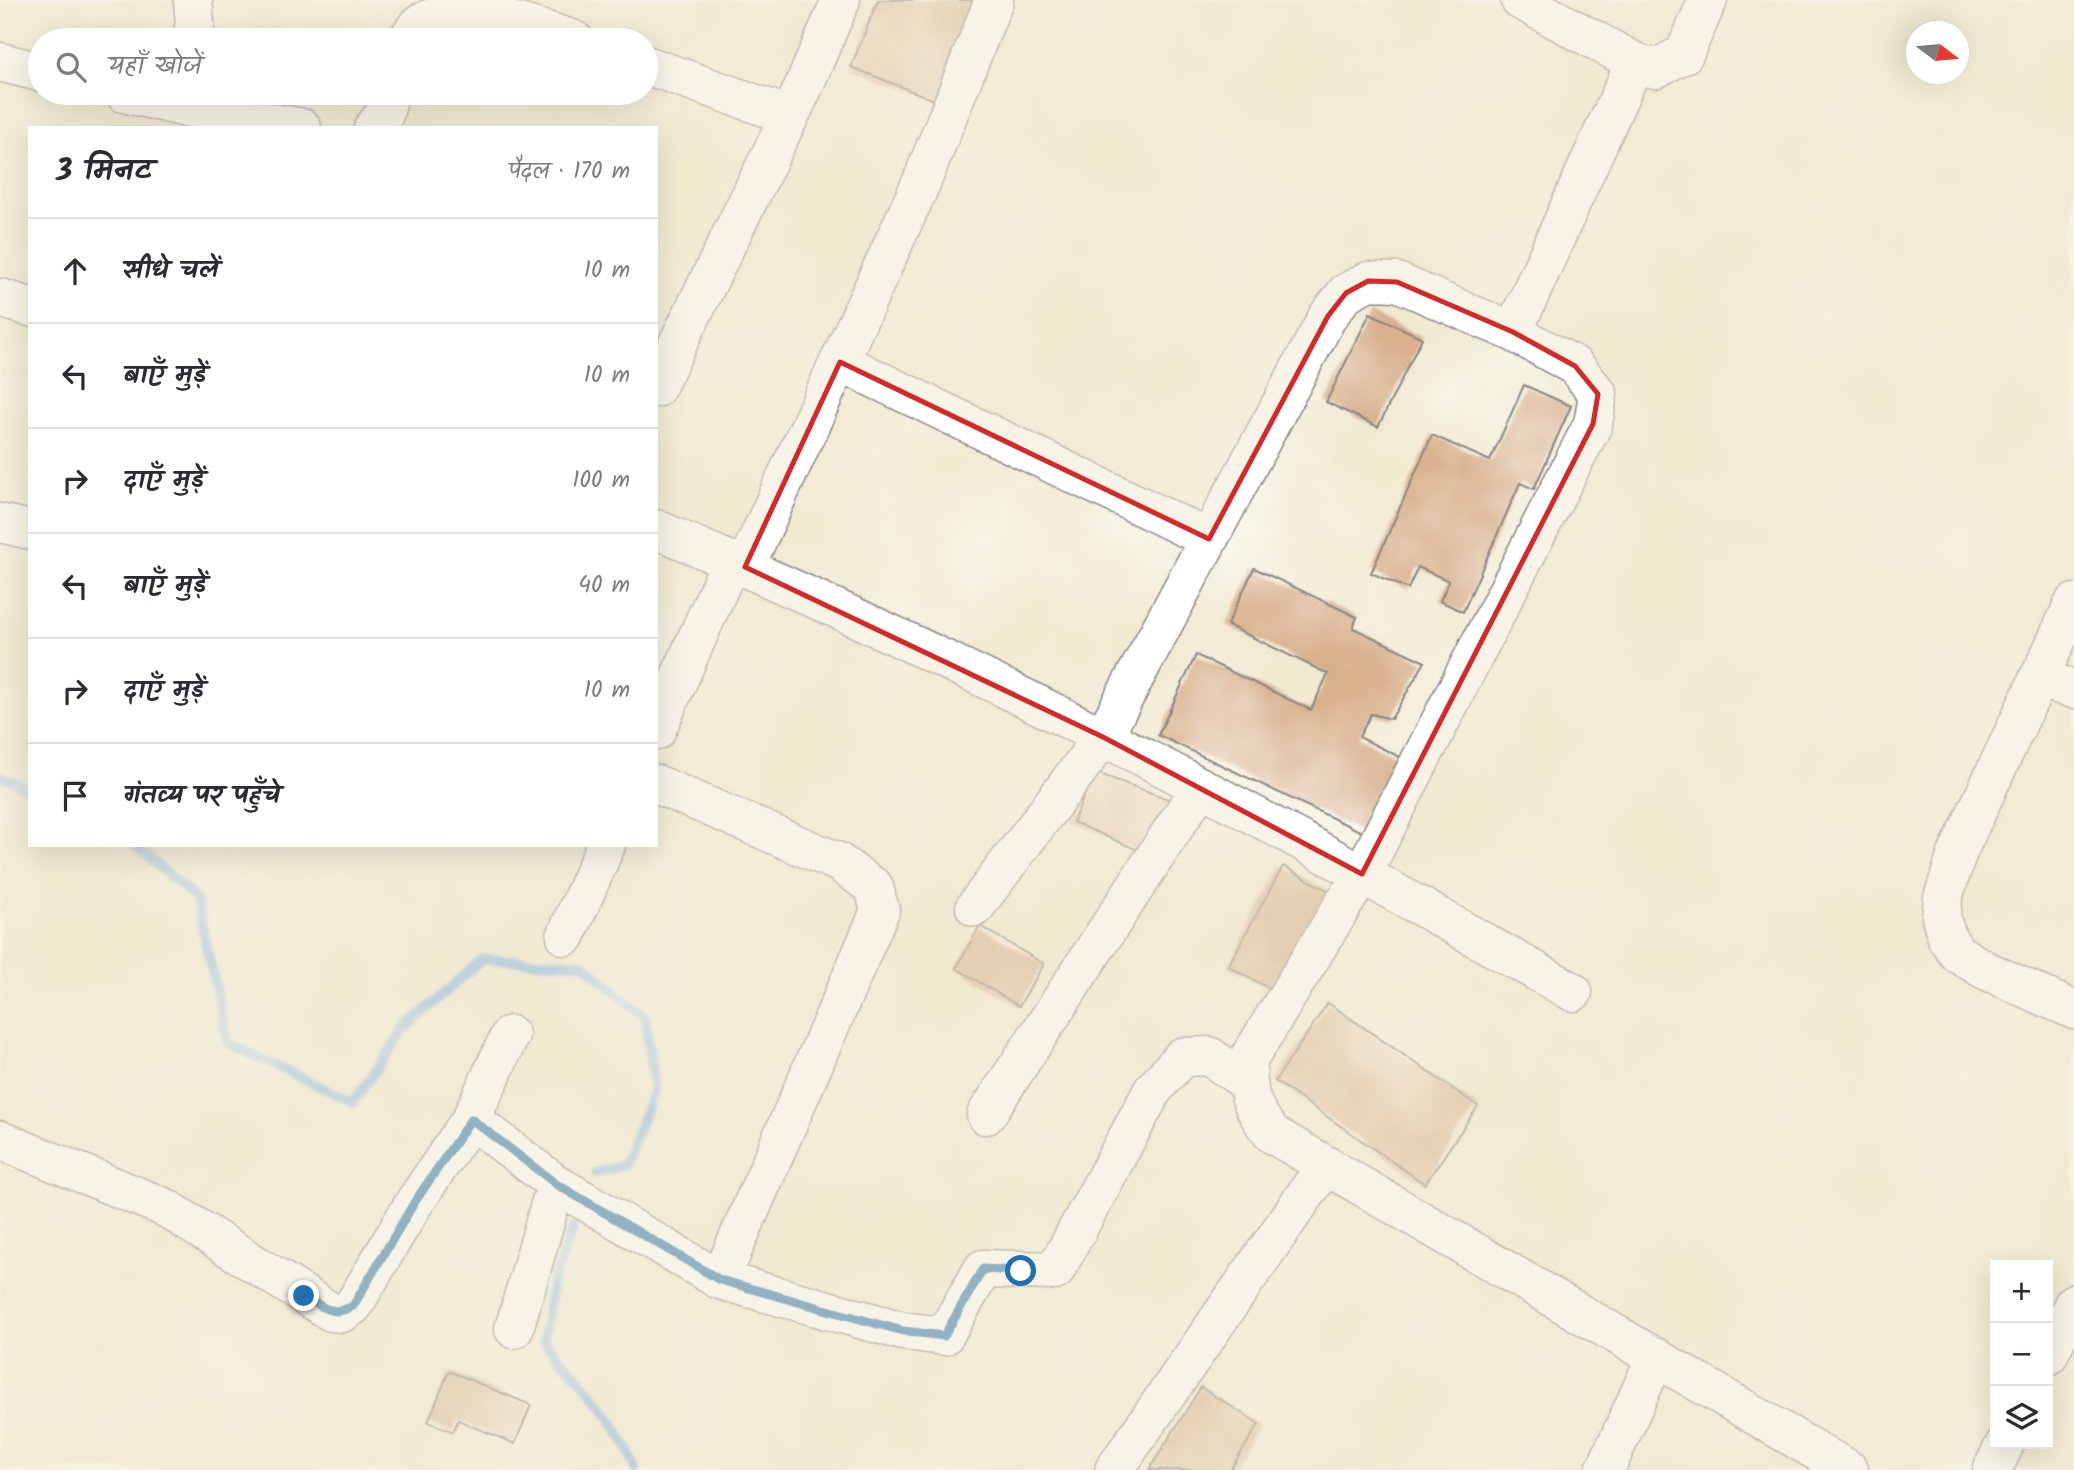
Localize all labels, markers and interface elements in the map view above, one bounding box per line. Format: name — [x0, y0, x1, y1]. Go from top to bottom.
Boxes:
north arrow — [1906, 21, 1969, 84]
search box — [28, 28, 658, 105]
text: यहाँ खोजें — [108, 46, 202, 88]
icon: search — [52, 48, 90, 86]
text: 3 मिनट — [56, 148, 152, 196]
text: पैदल · 170 m — [508, 154, 630, 190]
text: सीधे चलें — [123, 250, 219, 292]
icon: ahead — [56, 252, 94, 290]
text: 10 m — [584, 253, 630, 289]
text: बाएँ मुड़ें — [123, 355, 206, 397]
icon: left — [56, 357, 94, 395]
text: 10 m — [584, 358, 630, 394]
text: दाएँ मुड़ें — [123, 460, 204, 502]
icon: right — [56, 462, 94, 500]
text: 100 m — [572, 463, 630, 499]
text: बाएँ मुड़ें — [123, 565, 206, 607]
icon: left — [56, 567, 94, 605]
text: 40 m — [578, 568, 630, 604]
text: दाएँ मुड़ें — [123, 670, 204, 712]
icon: right — [56, 672, 94, 710]
text: 10 m — [584, 673, 630, 709]
text: गंतव्य पर पहुँचे — [123, 775, 280, 817]
icon: arrive — [56, 777, 94, 815]
route start — [1005, 1255, 1036, 1286]
map controls — [1990, 1260, 2053, 1449]
button: + — [1990, 1260, 2053, 1323]
route end — [288, 1280, 319, 1311]
button: − — [1990, 1323, 2053, 1386]
button: layers — [1990, 1386, 2053, 1449]

